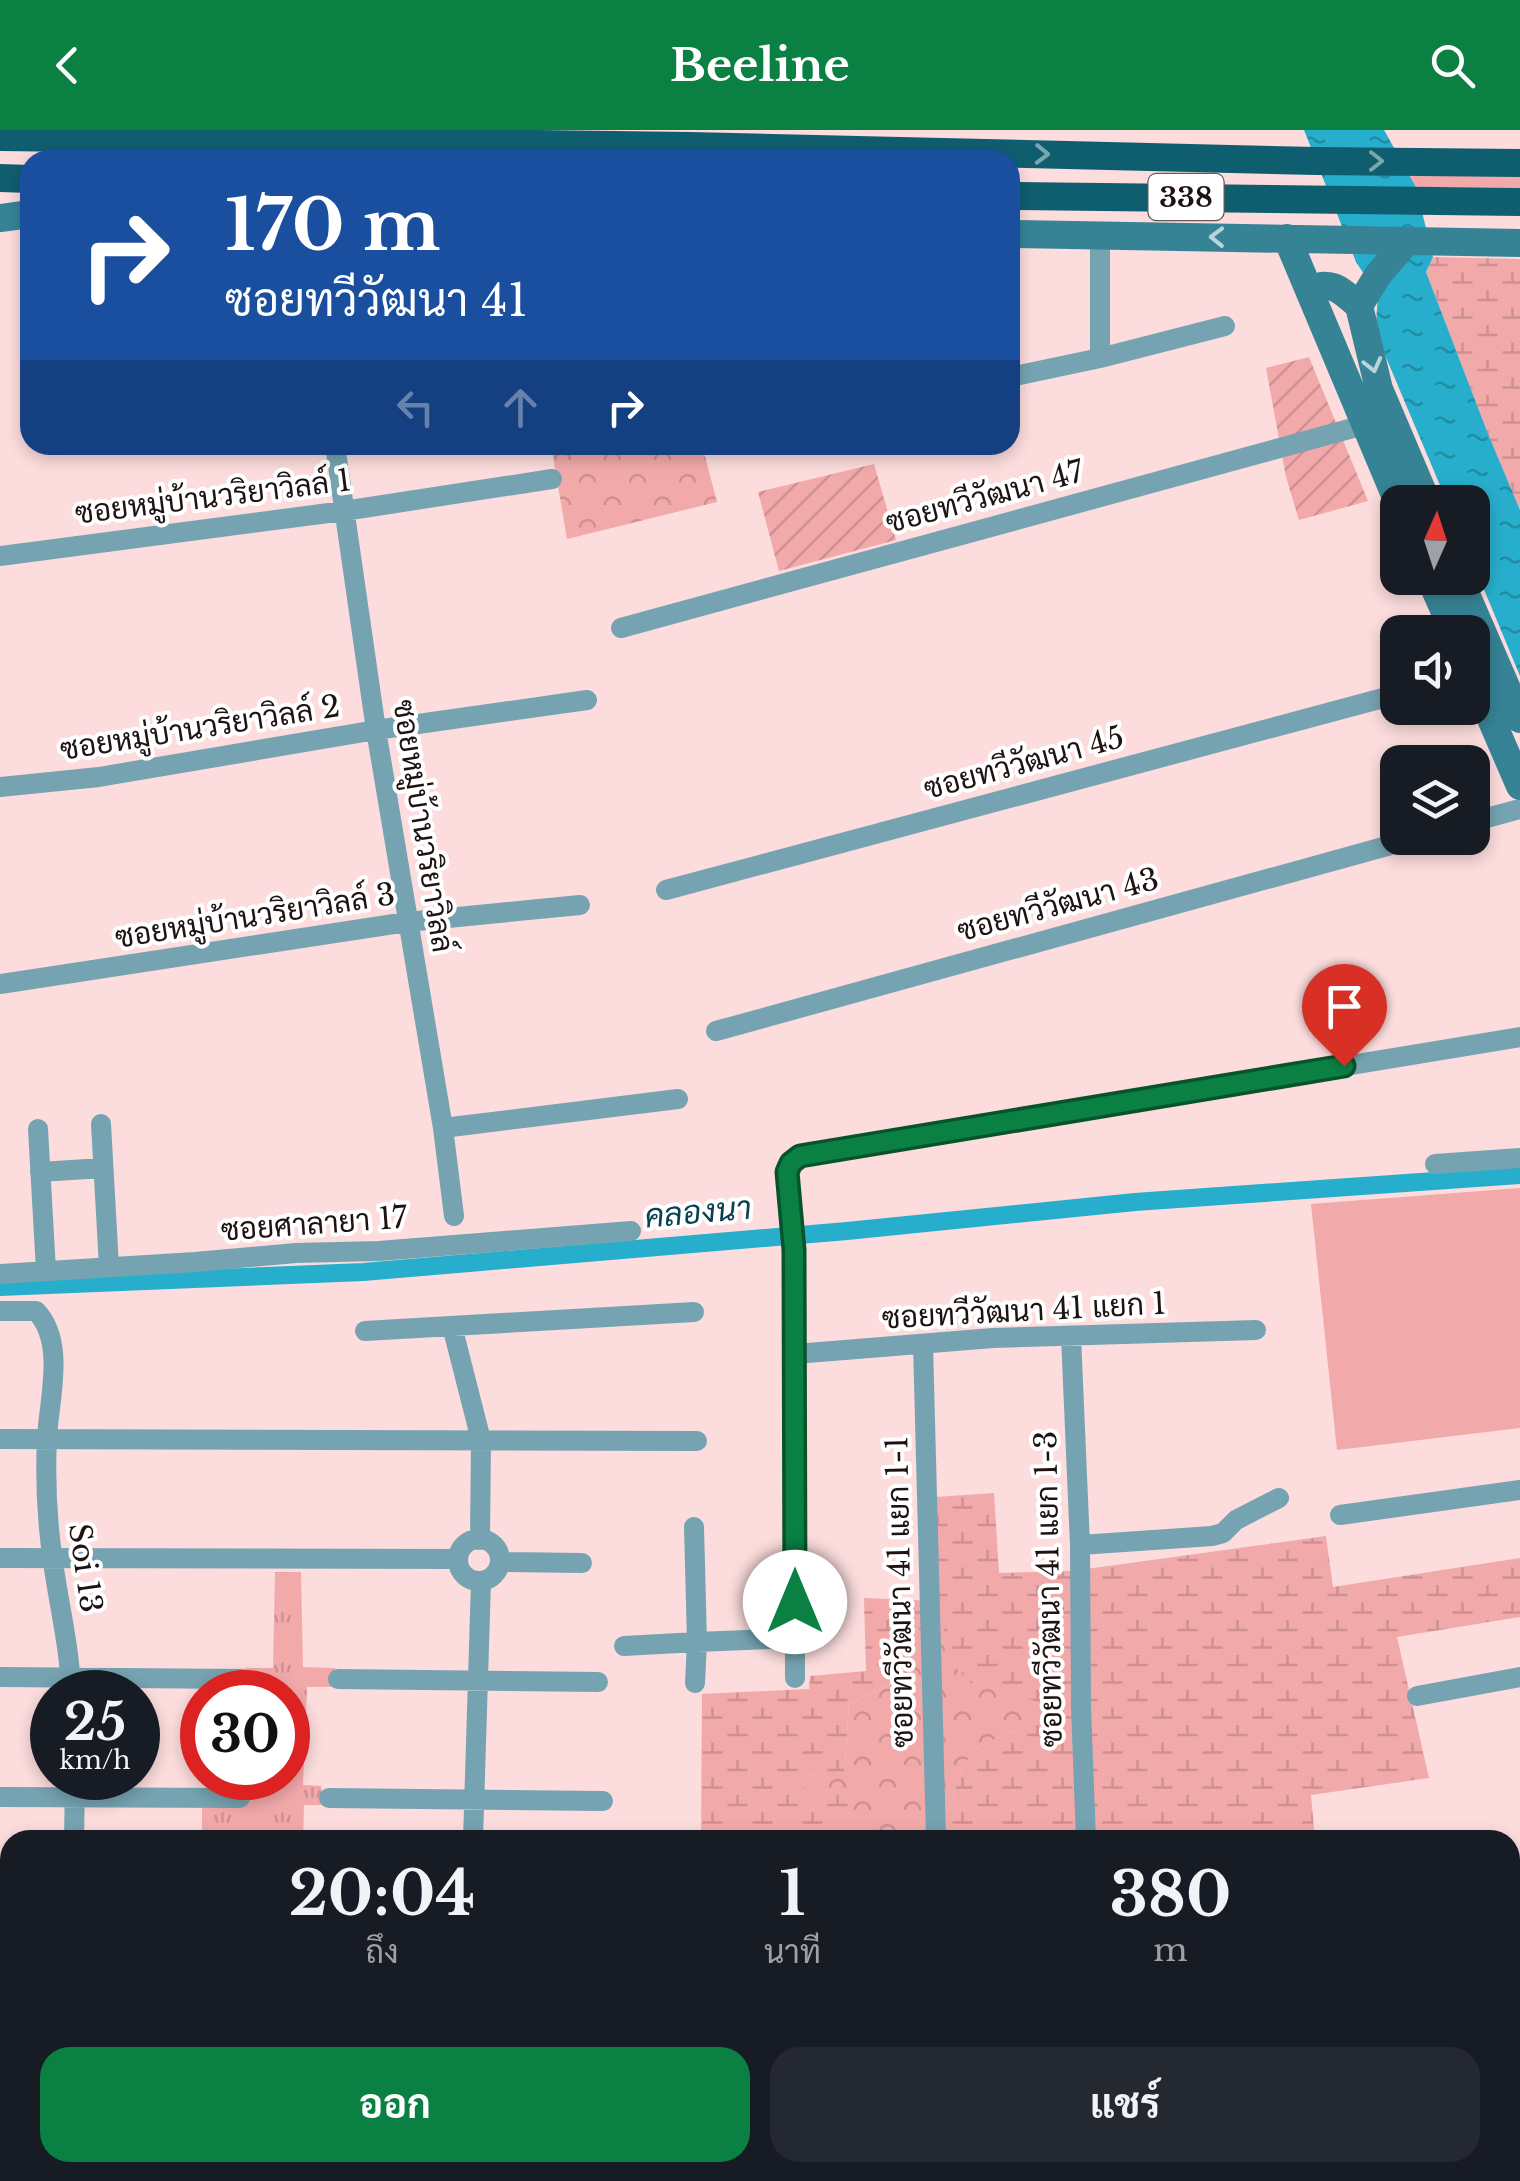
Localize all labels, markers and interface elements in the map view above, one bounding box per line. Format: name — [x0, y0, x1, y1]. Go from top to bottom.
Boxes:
text: Beeline — [670, 37, 850, 93]
icon: back — [40, 38, 95, 93]
icon: search — [1425, 38, 1480, 93]
one-way arrow — [1035, 144, 1051, 165]
one-way arrow — [1368, 151, 1384, 172]
road number: 338 — [1148, 174, 1224, 220]
text: 170 m — [225, 182, 441, 269]
icon: right — [60, 190, 190, 320]
one-way arrow — [1208, 226, 1224, 247]
text: ซอยทวีวัฒนา 41 — [225, 272, 528, 328]
one-way arrow — [1361, 356, 1382, 373]
icon: left — [388, 380, 443, 435]
icon: ahead — [493, 380, 548, 435]
icon: right — [598, 380, 653, 435]
street label: ซอยทวีวัฒนา 47 — [882, 452, 1089, 541]
street label: ซอยหมู่บ้านวริยาวิลล์ 1 — [73, 459, 353, 534]
north arrow — [1380, 485, 1490, 595]
map controls — [1380, 485, 1490, 855]
button: sound — [1380, 615, 1490, 725]
street label: ซอยหมู่บ้านวริยาวิลล์ 2 — [57, 685, 343, 770]
street label: ซอยหมู่บ้านวริยาวิลล์ — [383, 697, 464, 955]
street label: ซอยทวีวัฒนา 45 — [920, 718, 1128, 807]
button: layers — [1380, 745, 1490, 855]
street label: ซอยทวีวัฒนา 43 — [953, 860, 1163, 949]
street label: ซอยหมู่บ้านวริยาวิลล์ 3 — [112, 873, 398, 958]
pin — [1302, 964, 1387, 1067]
icon: arrive — [1317, 979, 1372, 1034]
water label: คลองนา — [643, 1187, 753, 1237]
street label: ซอยศาลายา 17 — [220, 1198, 409, 1248]
street label: ซอยทวีวัฒนา 41 แยก 1 — [881, 1285, 1167, 1336]
street label: ซอยทวีวัฒนา 41 แยก 1-3 — [1027, 1430, 1070, 1748]
street label: ซอยทวีวัฒนา 41 แยก 1-1 — [878, 1436, 921, 1748]
street label: Soi 13 — [61, 1521, 110, 1615]
position arrow — [743, 1550, 847, 1654]
speed limit sign: 30 — [180, 1670, 310, 1800]
text: 25 — [64, 1691, 126, 1754]
text: km/h — [60, 1745, 130, 1776]
text: 20:04 — [289, 1857, 475, 1931]
text: 1 — [779, 1857, 806, 1931]
text: 380 — [1110, 1858, 1231, 1932]
text: m — [1153, 1930, 1188, 1970]
text: ถึง — [365, 1932, 399, 1972]
text: นาที — [764, 1932, 821, 1972]
button: ออก — [40, 2047, 750, 2162]
button: แชร์ — [770, 2047, 1480, 2162]

